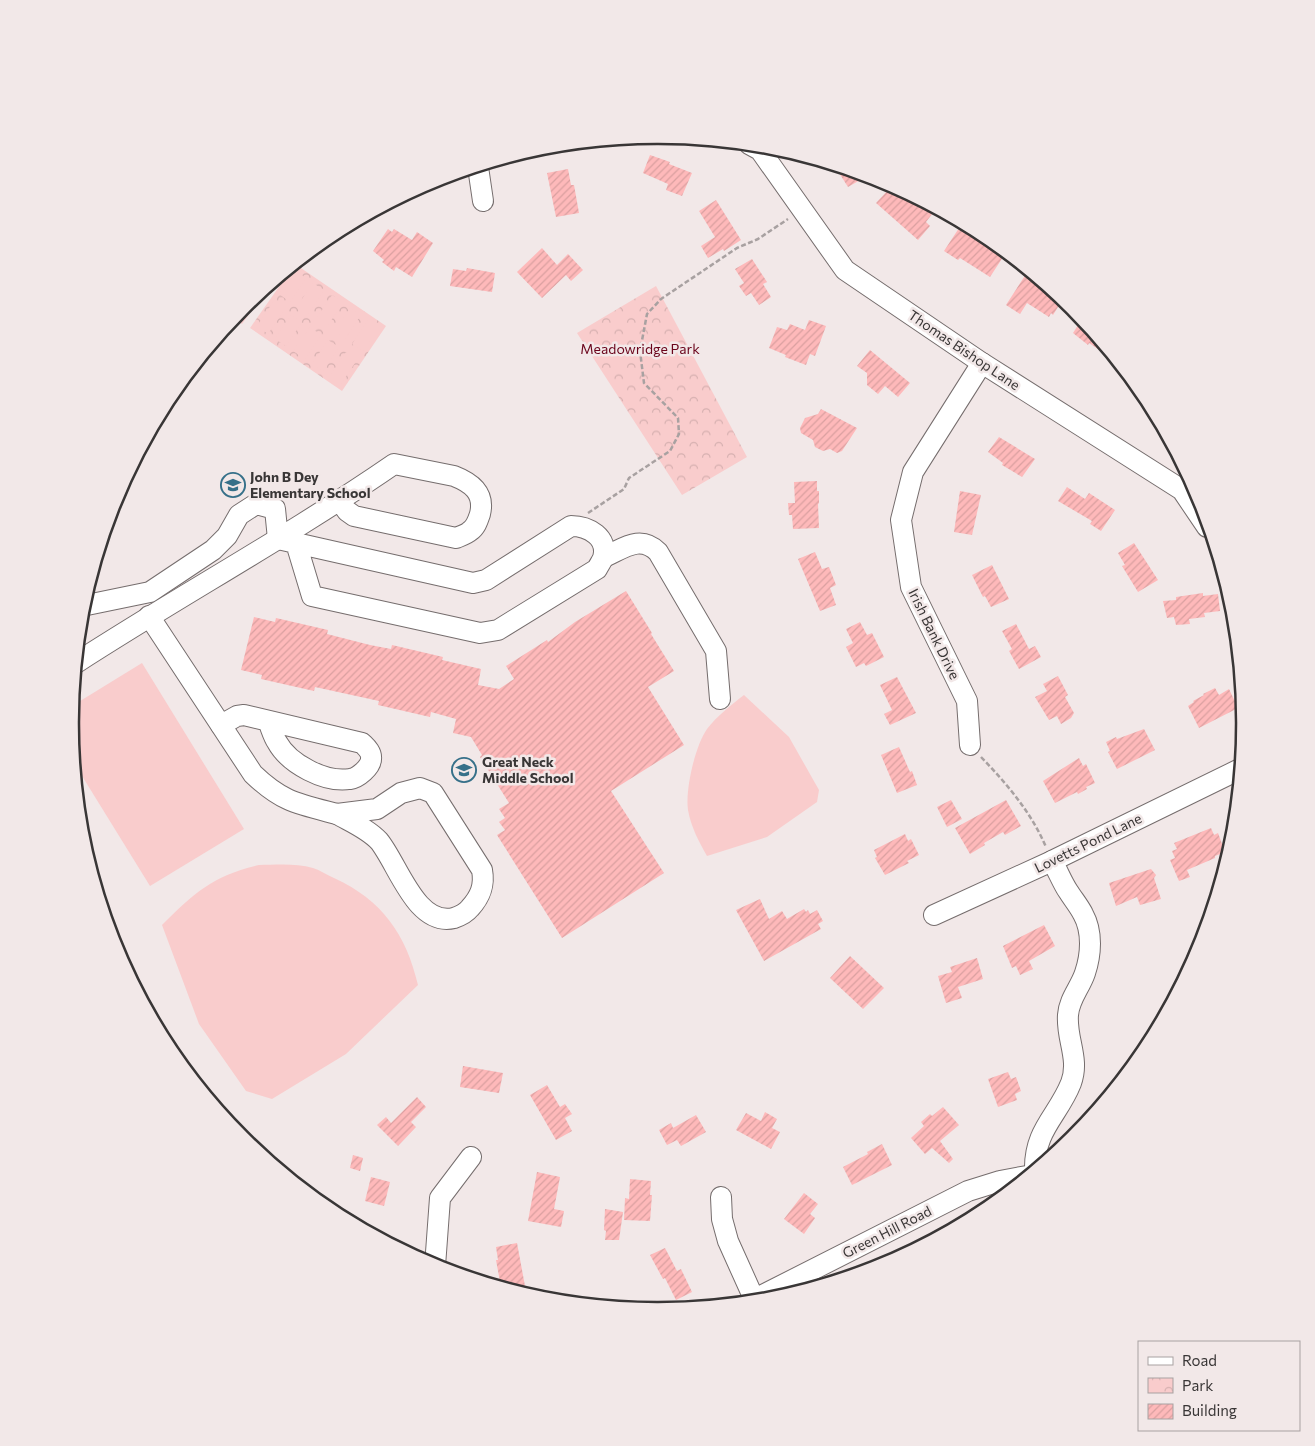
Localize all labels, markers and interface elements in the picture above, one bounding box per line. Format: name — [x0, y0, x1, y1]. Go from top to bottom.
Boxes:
street label: Thomas Bishop Lane — [905, 306, 1023, 393]
park label: Meadowridge Park — [580, 340, 700, 357]
place label: John B Dey Elementary School — [250, 468, 370, 501]
school or university icon: John B Dey Elementary School — [220, 472, 246, 498]
street label: Irish Bank Drive — [905, 586, 964, 682]
place label: Great Neck Middle School — [482, 753, 573, 786]
school or university icon: Great Neck Middle School — [451, 757, 477, 783]
street label: Lovetts Pond Lane — [1031, 809, 1144, 876]
street label: Green Hill Road — [839, 1202, 934, 1261]
legend — [1138, 1341, 1300, 1431]
text: Road — [1182, 1351, 1217, 1369]
text: Park — [1182, 1376, 1213, 1394]
text: Building — [1182, 1401, 1237, 1419]

